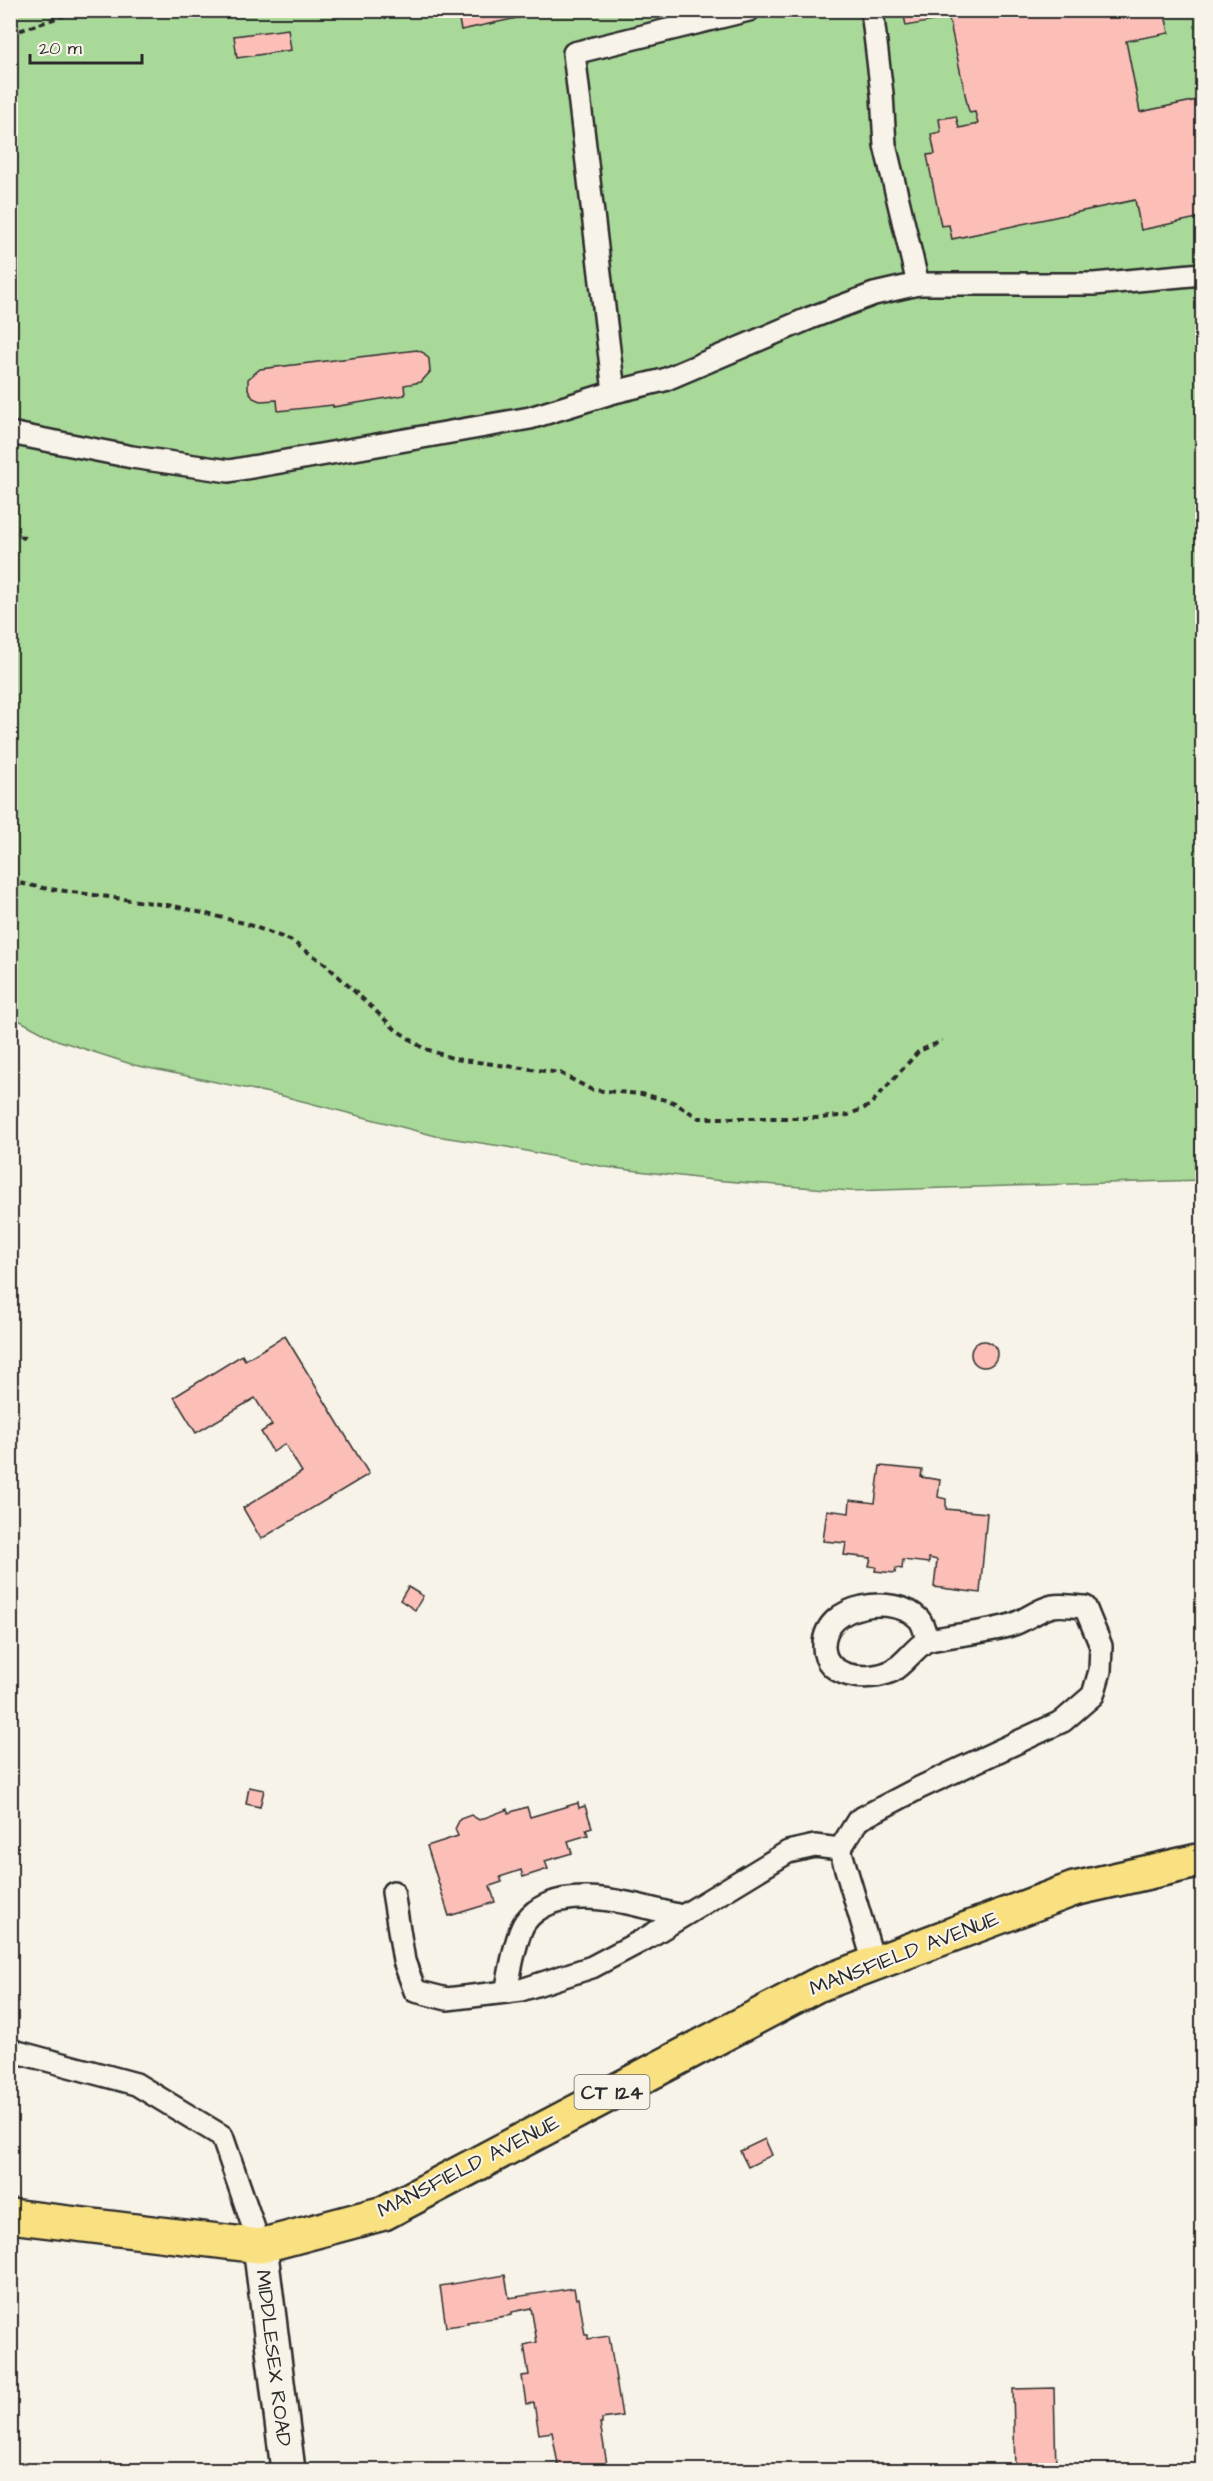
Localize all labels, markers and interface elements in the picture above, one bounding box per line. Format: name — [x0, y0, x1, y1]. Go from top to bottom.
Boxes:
scale bar — [30, 27, 142, 65]
text: 20 m — [39, 36, 82, 61]
street label: MANSFIELD AVENUE — [805, 1904, 1004, 2003]
road number: CT 124 — [574, 2075, 650, 2109]
street label: MANSFIELD AVENUE — [372, 2108, 565, 2225]
street label: MIDDLESEX ROAD — [248, 2268, 299, 2448]

